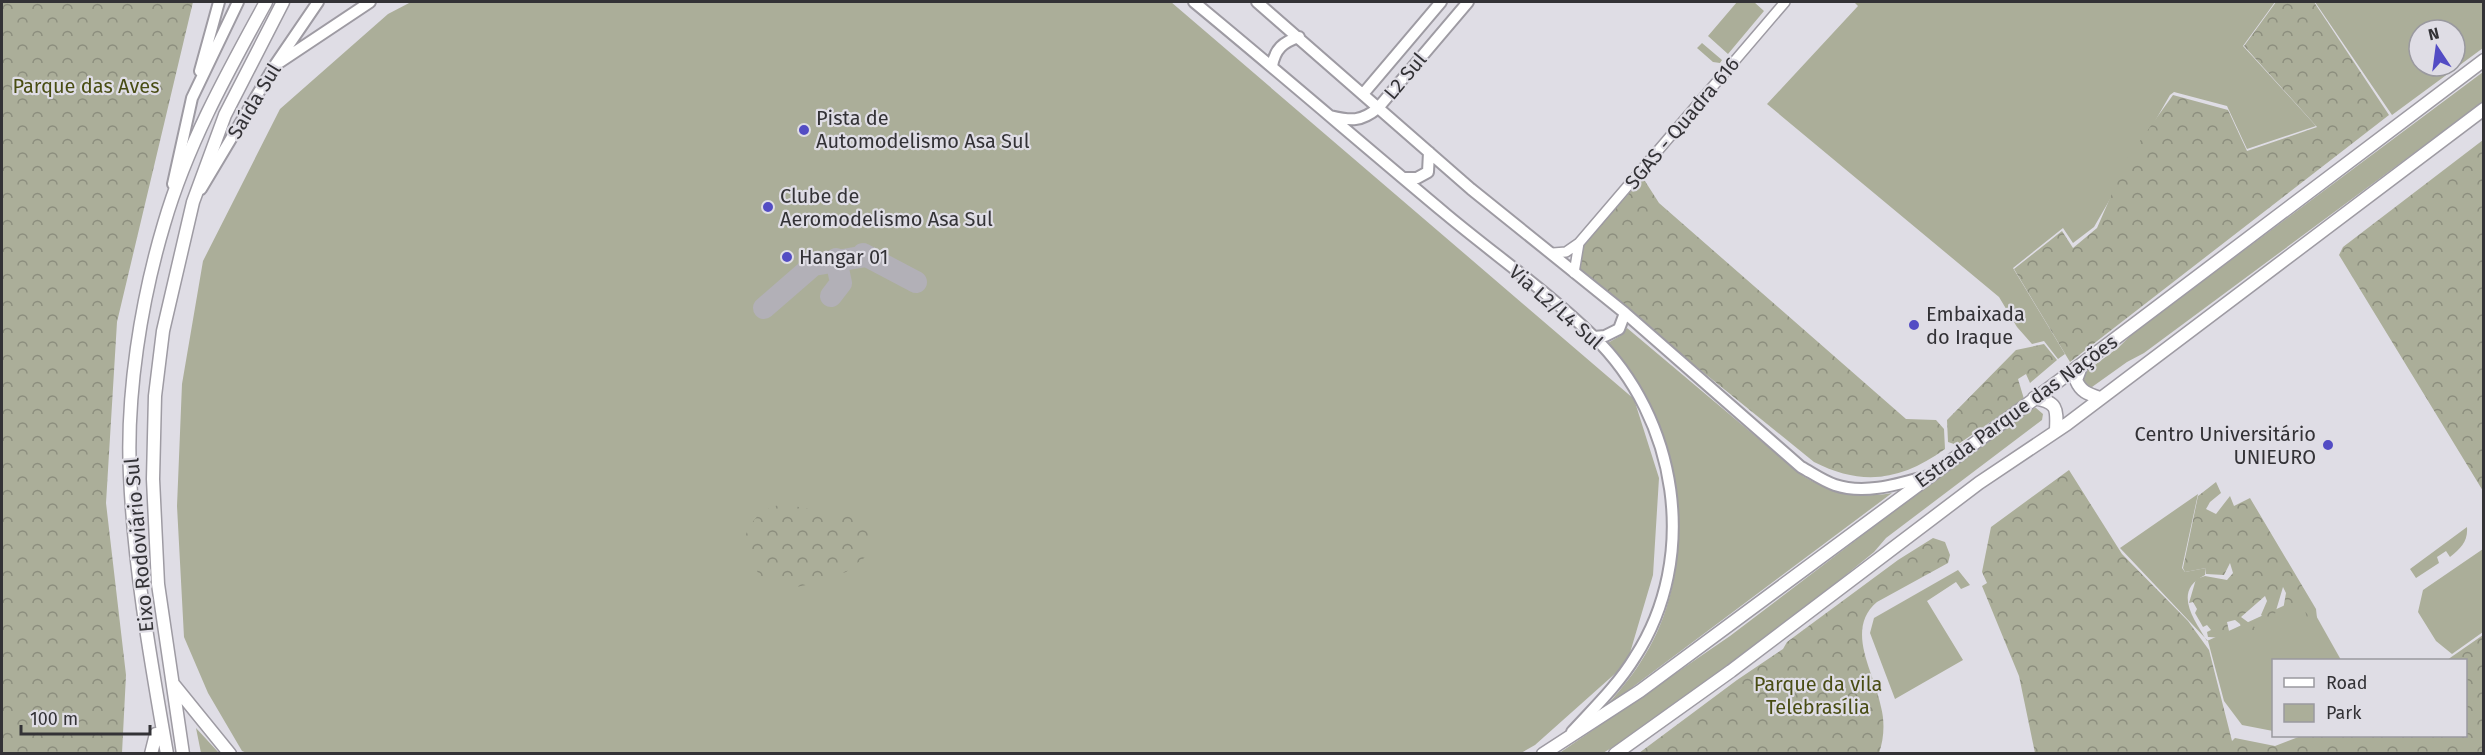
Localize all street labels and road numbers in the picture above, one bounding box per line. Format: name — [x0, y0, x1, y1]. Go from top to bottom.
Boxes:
street label: L2 Sul — [1379, 48, 1431, 104]
street label: SGAS - Quadra 616 — [1620, 52, 1744, 194]
street label: Saída Sul — [222, 59, 286, 143]
street label: Via L2/L4 Sul — [1504, 260, 1608, 354]
street label: Estrada Parque das Nações — [1910, 329, 2123, 493]
street label: Eixo Rodoviário Sul — [119, 457, 159, 633]

